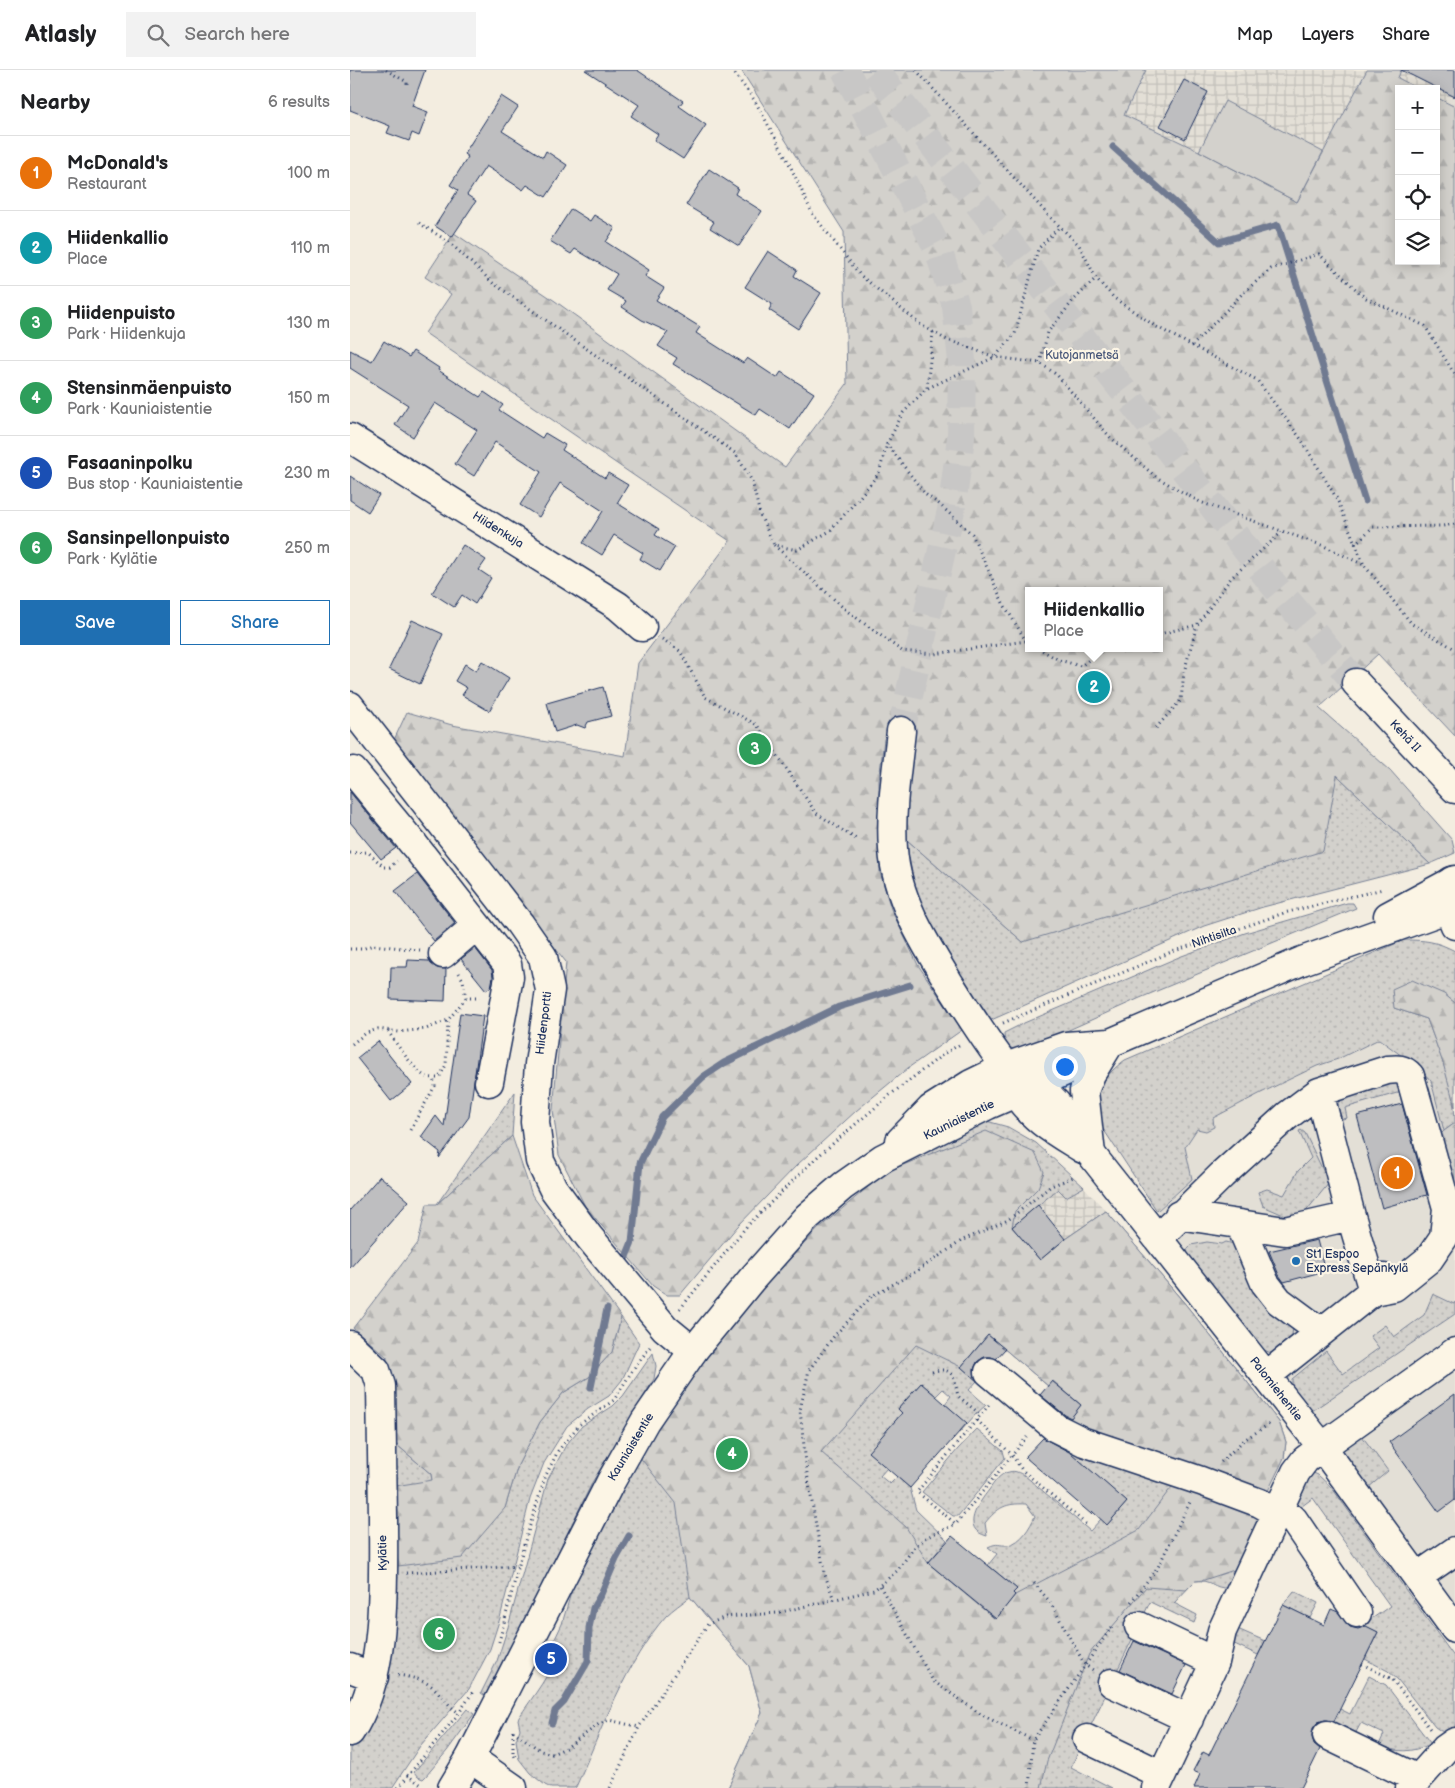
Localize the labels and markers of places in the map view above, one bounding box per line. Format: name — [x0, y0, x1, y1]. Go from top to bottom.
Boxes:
pin: 2 — [1078, 668, 1110, 706]
pin: 3 — [739, 730, 771, 768]
pin: 1 — [1381, 1154, 1413, 1192]
place label: St1 Espoo Express Sepänkylä — [1306, 1247, 1409, 1276]
marker: St1 Espoo Express Sepänkylä — [1290, 1255, 1302, 1267]
pin: 4 — [716, 1435, 748, 1473]
pin: 6 — [423, 1615, 455, 1653]
pin: 5 — [535, 1640, 567, 1678]

